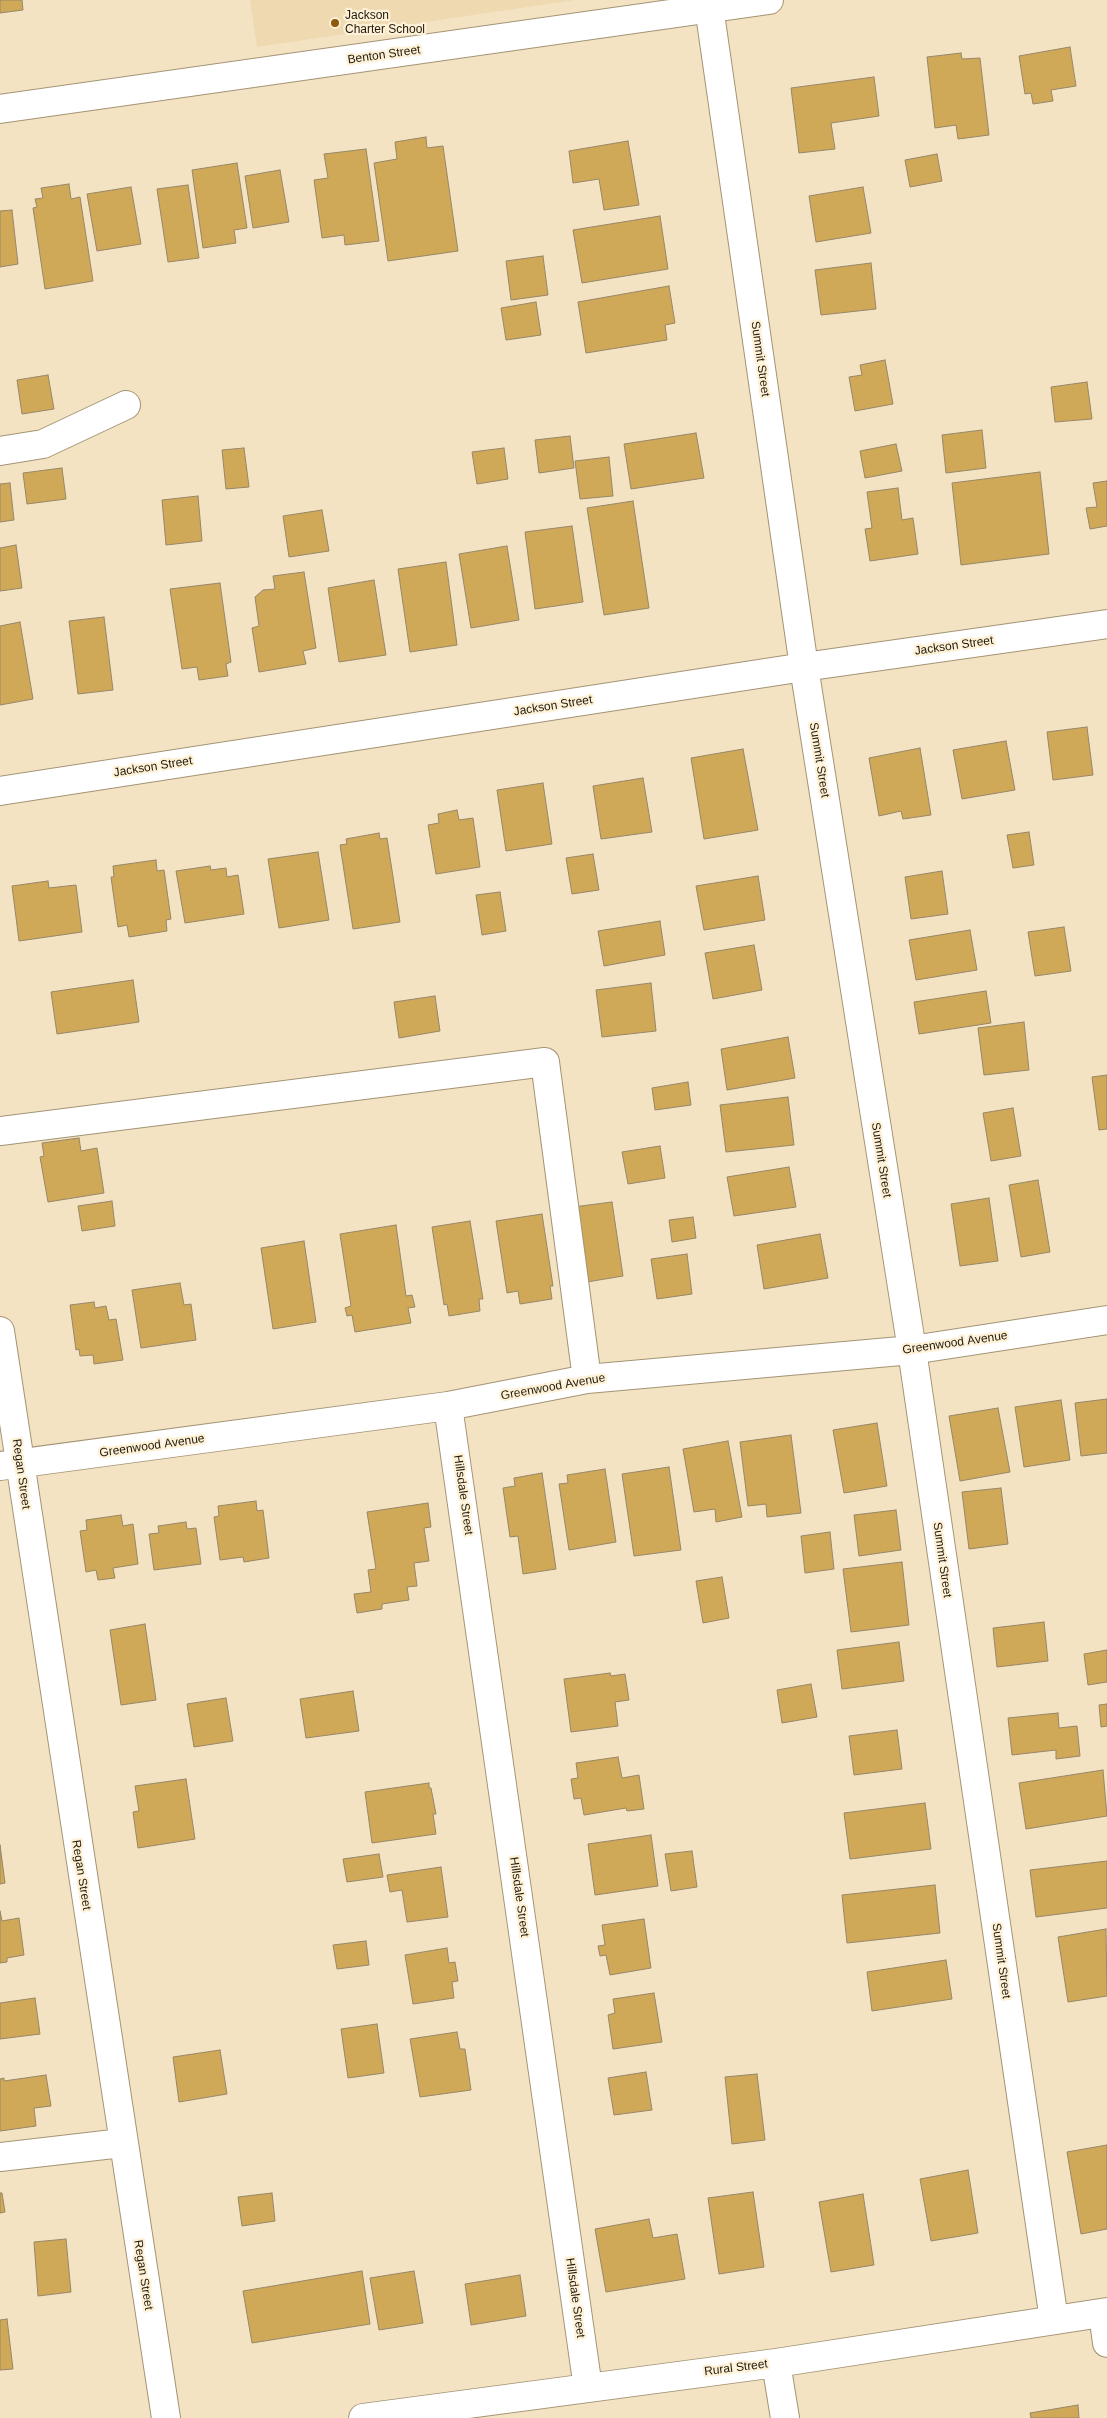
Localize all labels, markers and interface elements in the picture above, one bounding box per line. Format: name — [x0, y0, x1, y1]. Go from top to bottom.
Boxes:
place label: Jackson Charter School — [345, 9, 425, 37]
marker: Jackson Charter School — [329, 17, 341, 29]
street label: Benton Street — [347, 43, 421, 67]
street label: Summit Street — [748, 320, 772, 398]
street label: Jackson Street — [914, 633, 994, 659]
street label: Jackson Street — [513, 693, 593, 719]
street label: Summit Street — [806, 721, 832, 799]
street label: Jackson Street — [113, 754, 193, 780]
street label: Summit Street — [868, 1121, 894, 1199]
street label: Greenwood Avenue — [902, 1329, 1008, 1357]
street label: Greenwood Avenue — [500, 1371, 606, 1403]
street label: Greenwood Avenue — [99, 1432, 205, 1460]
street label: Regan Street — [9, 1438, 33, 1510]
street label: Hillsdale Street — [450, 1454, 476, 1536]
street label: Summit Street — [930, 1521, 954, 1599]
street label: Regan Street — [68, 1839, 94, 1911]
street label: Hillsdale Street — [506, 1856, 532, 1938]
street label: Summit Street — [989, 1922, 1013, 2000]
street label: Regan Street — [130, 2239, 156, 2311]
street label: Hillsdale Street — [562, 2257, 588, 2339]
street label: Rural Street — [703, 2357, 769, 2379]

